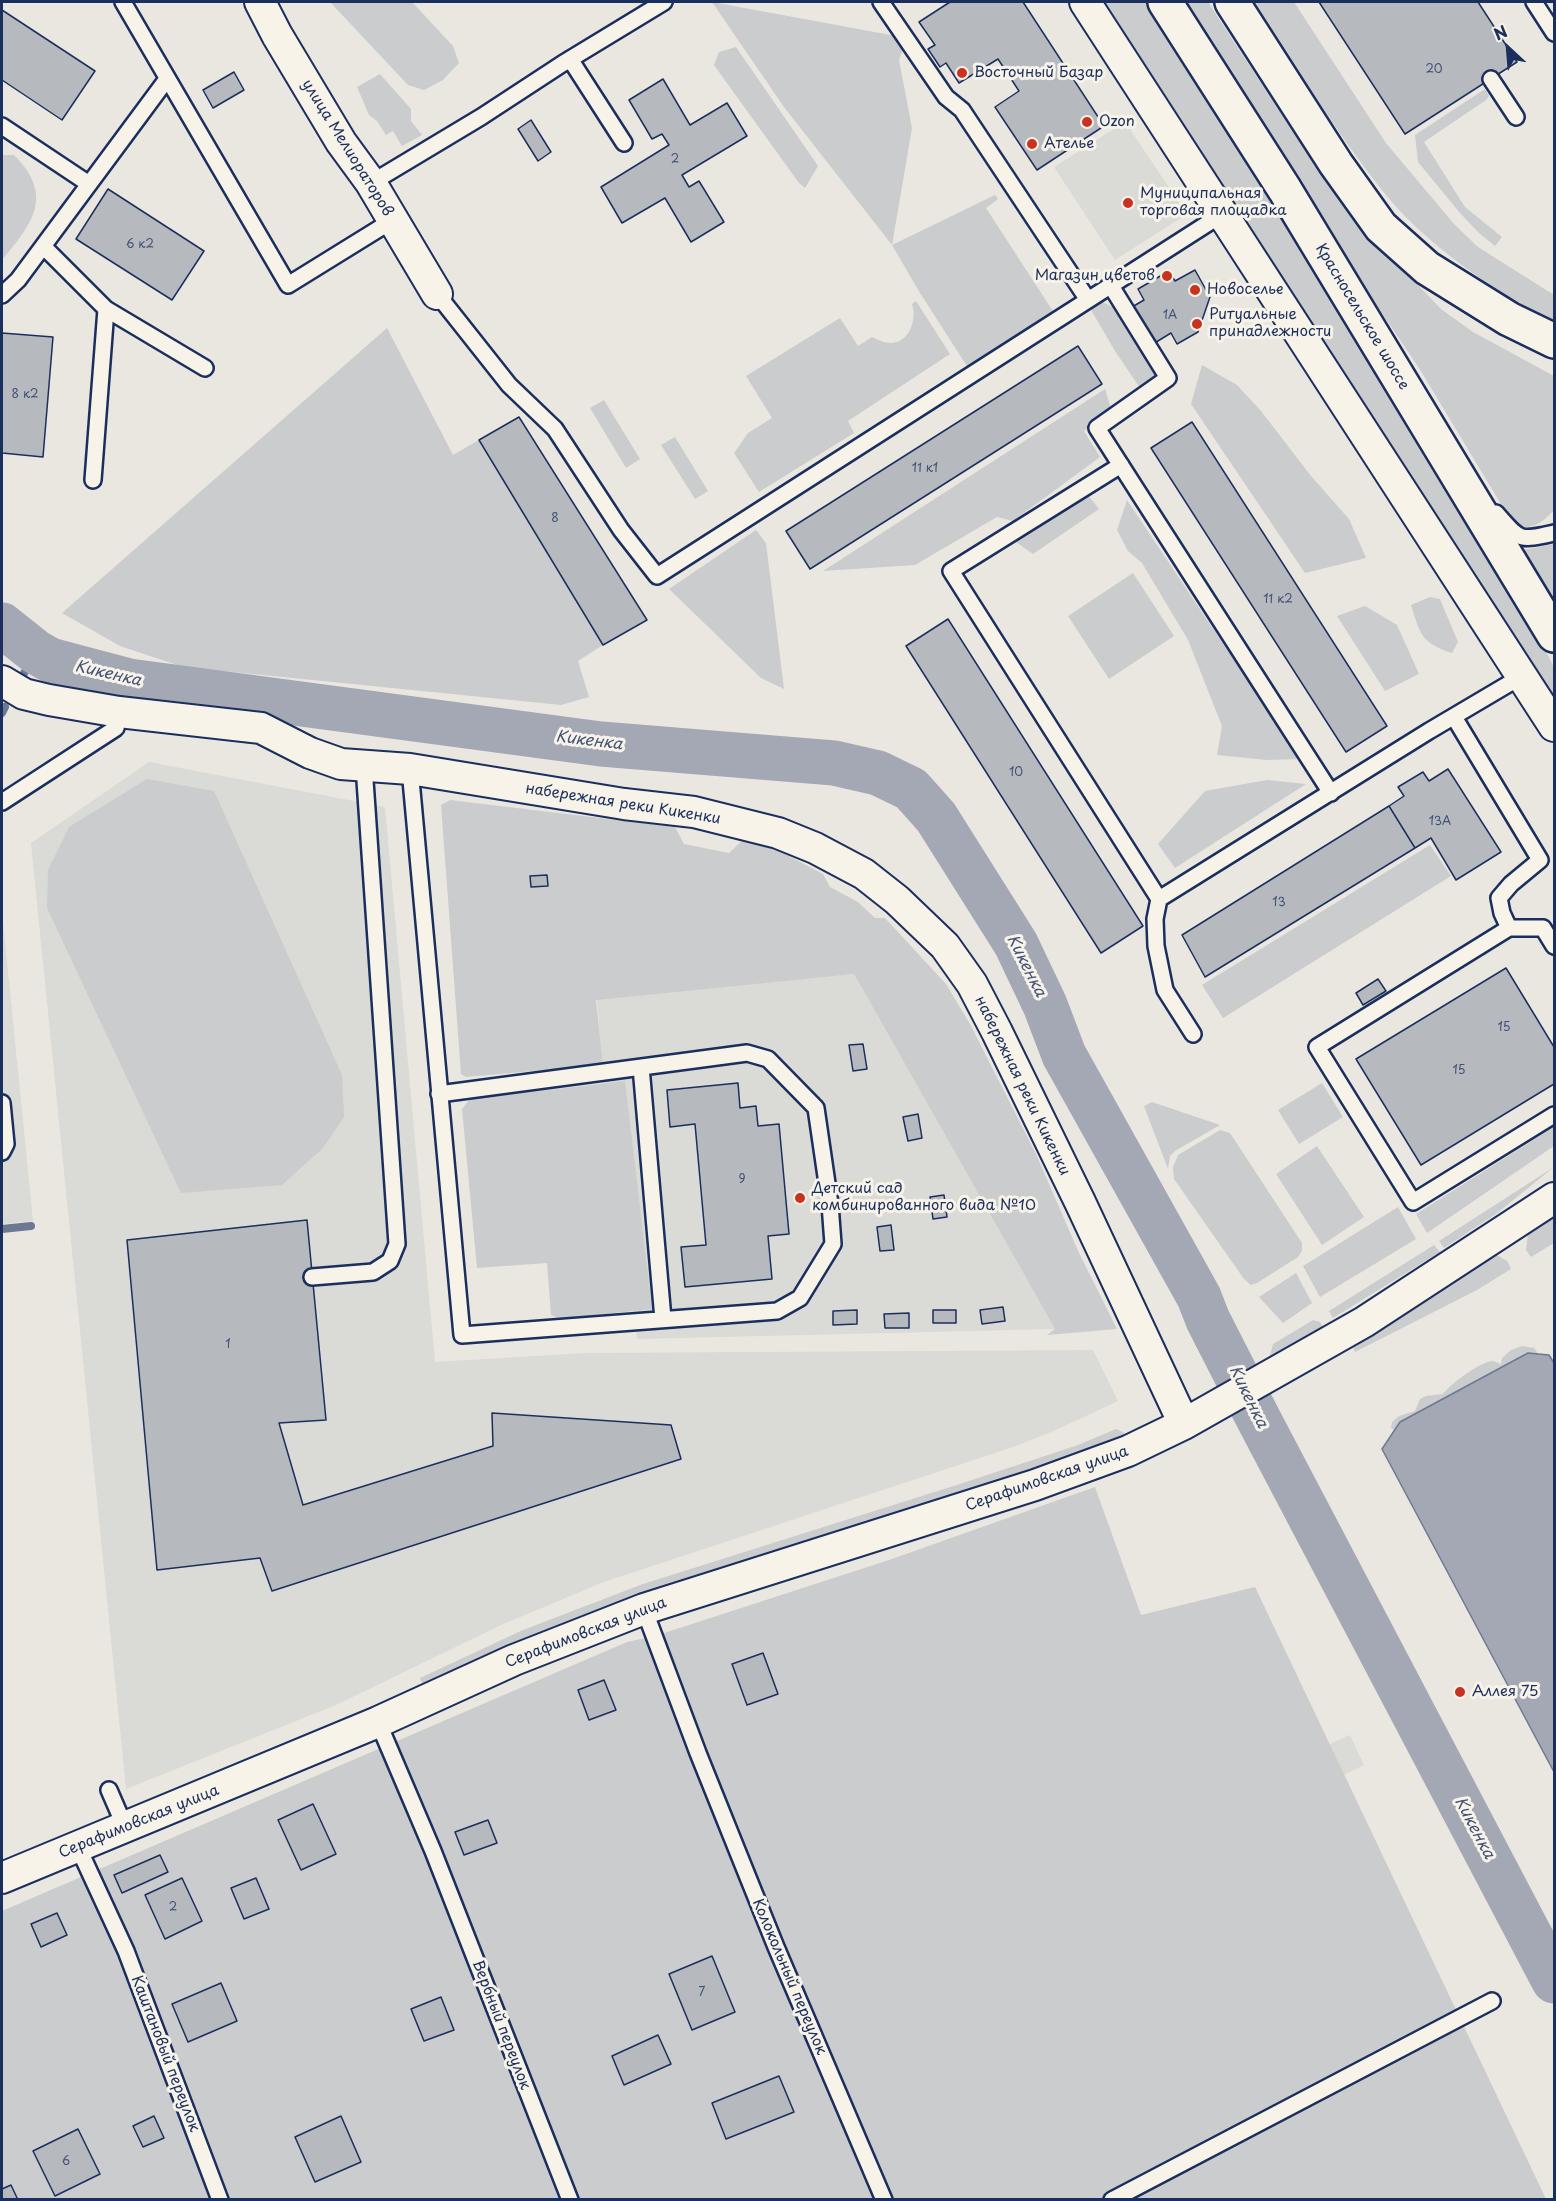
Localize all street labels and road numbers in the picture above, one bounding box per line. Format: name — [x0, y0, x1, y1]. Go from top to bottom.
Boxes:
street label: улица Мелиораторов — [298, 76, 396, 220]
street label: Красносельское шоссе — [1311, 241, 1413, 393]
street label: набережная реки Кикенки — [524, 780, 722, 828]
street label: набережная реки Кикенки — [971, 993, 1073, 1179]
street label: Серафимовская улица — [963, 1443, 1131, 1515]
street label: Серафимовская улица — [503, 1594, 669, 1672]
street label: Серафимовская улица — [56, 1782, 222, 1862]
street label: Колокольный переулок — [748, 1896, 830, 2058]
street label: Вербный переулок — [468, 1958, 534, 2092]
street label: Каштановый переулок — [127, 1973, 203, 2135]

